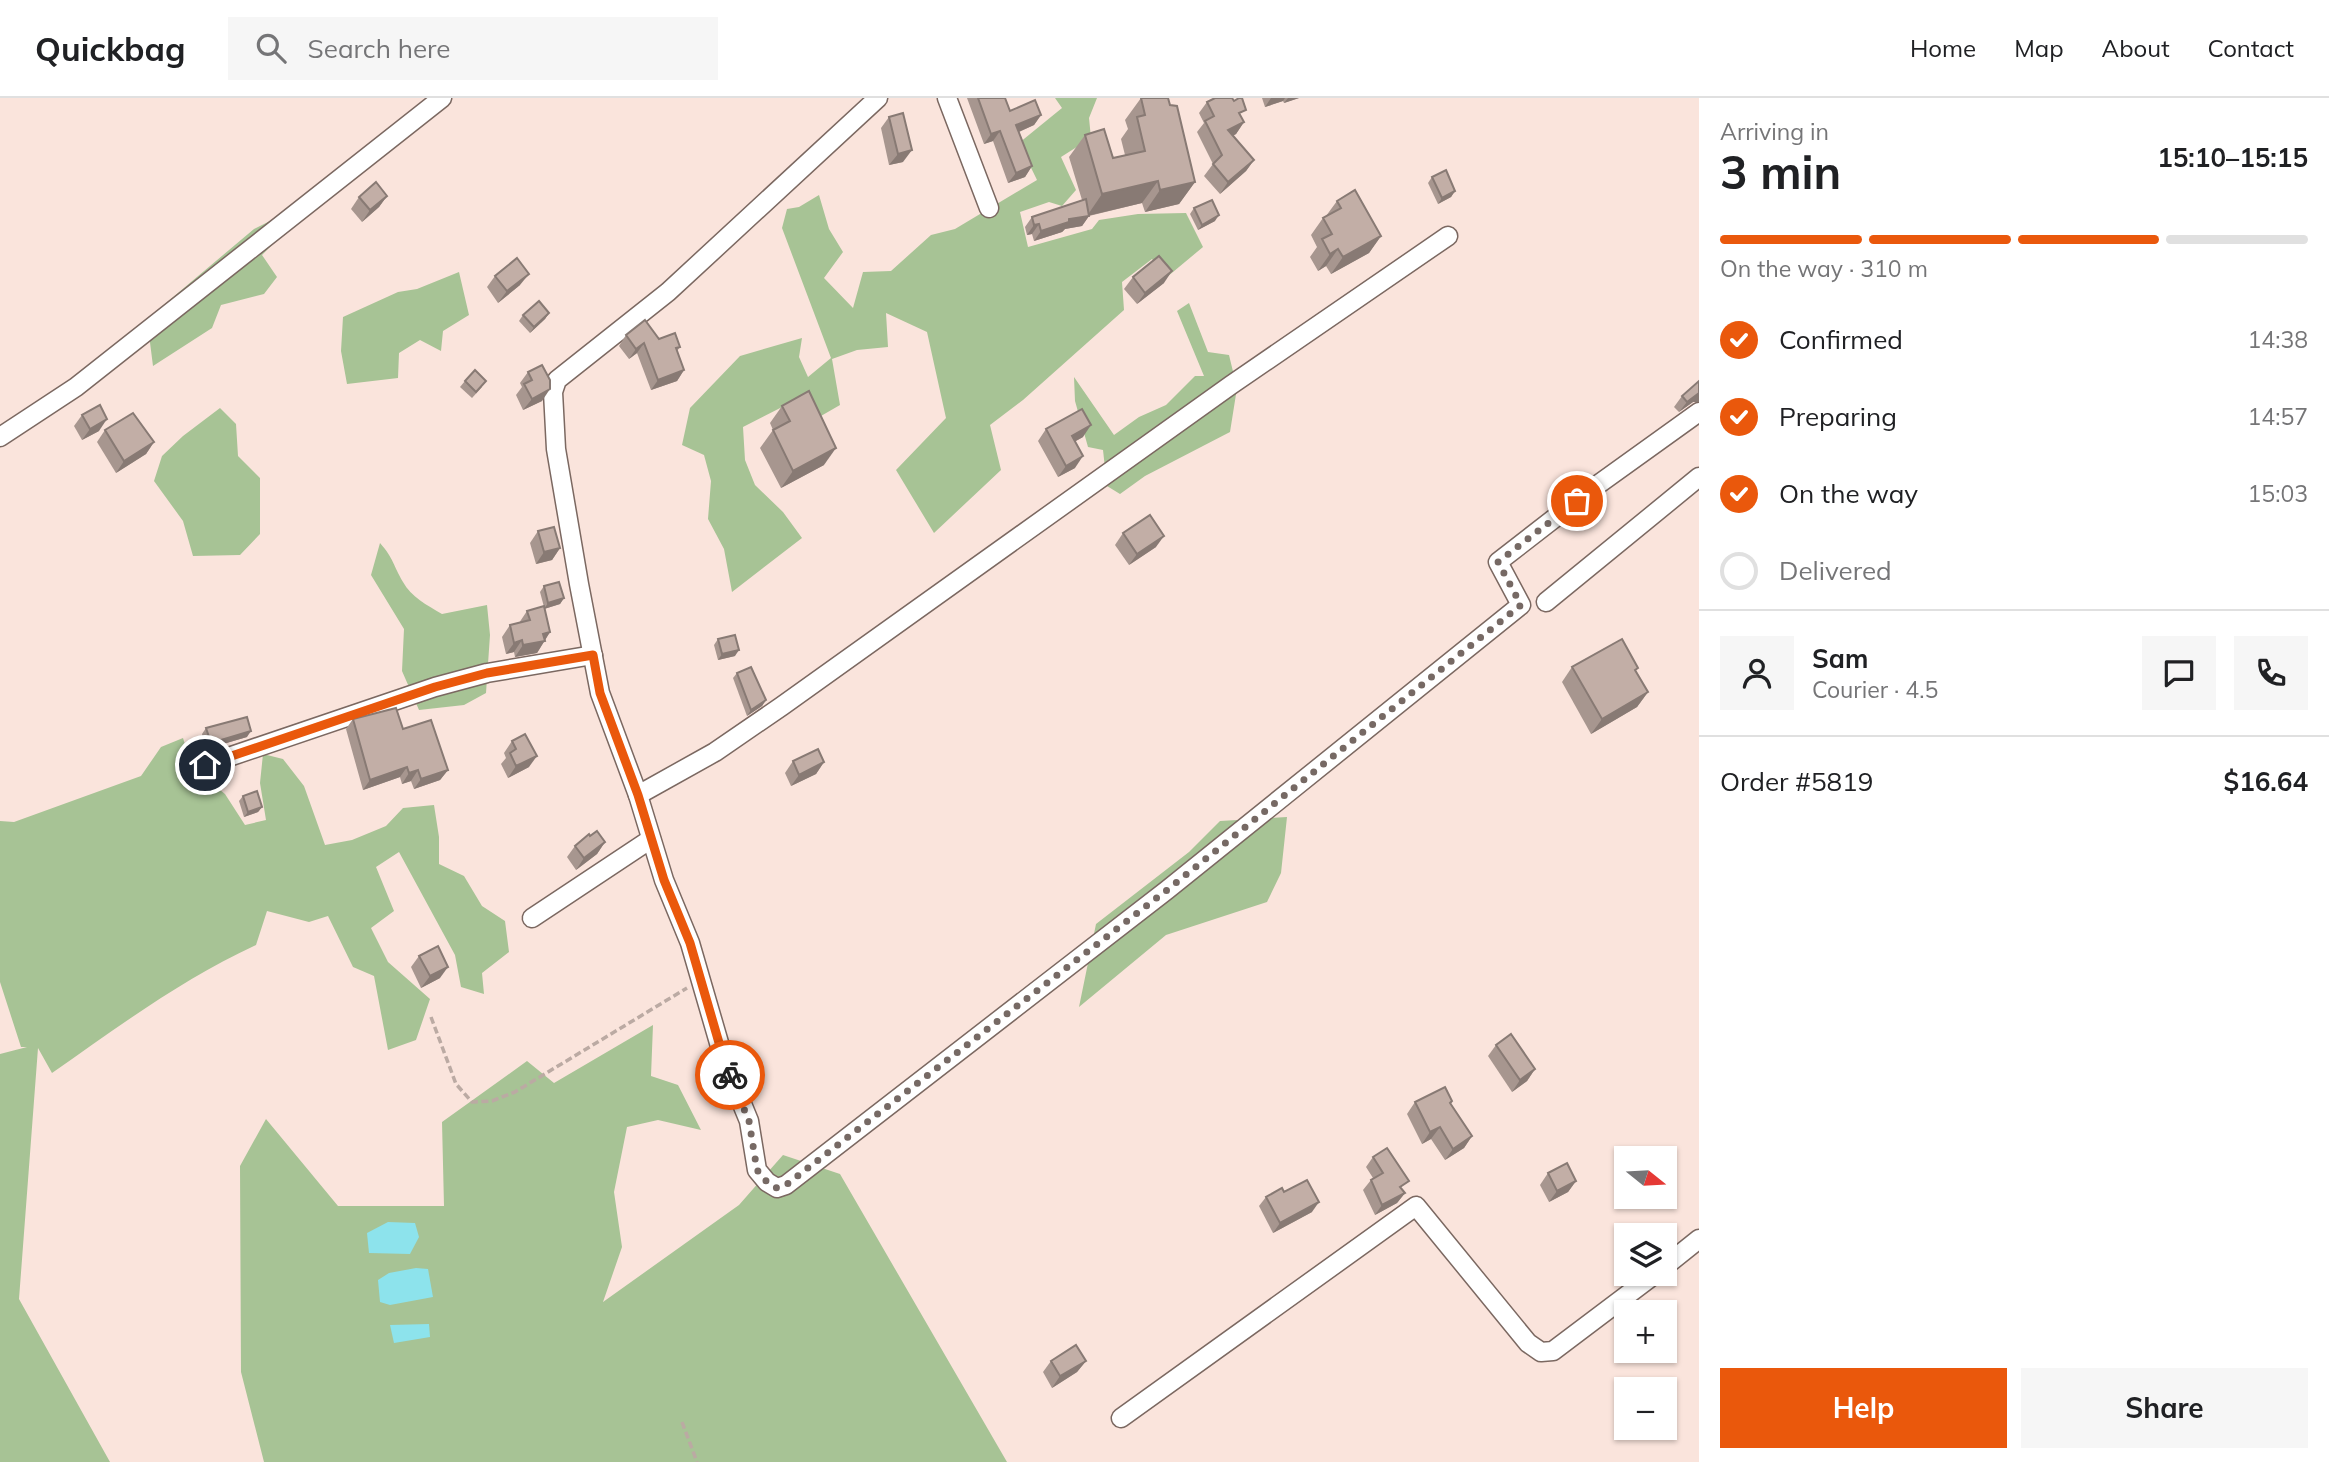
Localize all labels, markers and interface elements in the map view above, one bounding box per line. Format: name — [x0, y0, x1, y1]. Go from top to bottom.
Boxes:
search box — [228, 17, 718, 80]
text: Quickbag — [35, 28, 186, 69]
icon: search — [252, 29, 290, 67]
text: Search here — [308, 32, 450, 65]
text: Home — [1910, 33, 1976, 63]
text: Map — [2014, 33, 2064, 63]
text: About — [2102, 33, 2170, 63]
text: Contact — [2208, 33, 2294, 63]
text: Arriving in — [1720, 117, 1829, 146]
text: 15:10–15:15 — [2157, 141, 2308, 174]
text: 3 min — [1720, 143, 1841, 201]
text: On the way · 310 m — [1720, 254, 1928, 283]
icon: check — [1720, 321, 1758, 359]
text: Confirmed — [1779, 323, 1903, 356]
text: 14:38 — [2248, 325, 2308, 354]
icon: check — [1720, 398, 1758, 436]
text: Preparing — [1779, 400, 1897, 433]
text: 14:57 — [2248, 402, 2308, 431]
pin — [1547, 471, 1607, 531]
icon: check — [1720, 475, 1758, 513]
text: On the way — [1779, 477, 1918, 510]
text: 15:03 — [2248, 479, 2308, 508]
icon: bag — [1558, 482, 1596, 520]
text: Delivered — [1779, 554, 1892, 587]
button: person — [1720, 636, 1794, 710]
button: chat — [2142, 636, 2216, 710]
button: phone — [2234, 636, 2308, 710]
text: Sam — [1812, 642, 1868, 675]
text: Courier · 4.5 — [1812, 675, 1938, 704]
pin — [175, 735, 235, 795]
icon: home — [186, 746, 224, 784]
text: Order #5819 — [1720, 765, 1873, 798]
text: $16.64 — [2224, 765, 2308, 798]
courier — [695, 1040, 765, 1110]
icon: bike — [711, 1056, 749, 1094]
north arrow — [1614, 1146, 1676, 1209]
map controls — [1614, 1146, 1677, 1440]
button: layers — [1614, 1223, 1677, 1286]
button: + — [1614, 1300, 1677, 1363]
button: Help — [1720, 1368, 2007, 1448]
button: Share — [2021, 1368, 2308, 1448]
button: − — [1614, 1377, 1677, 1440]

